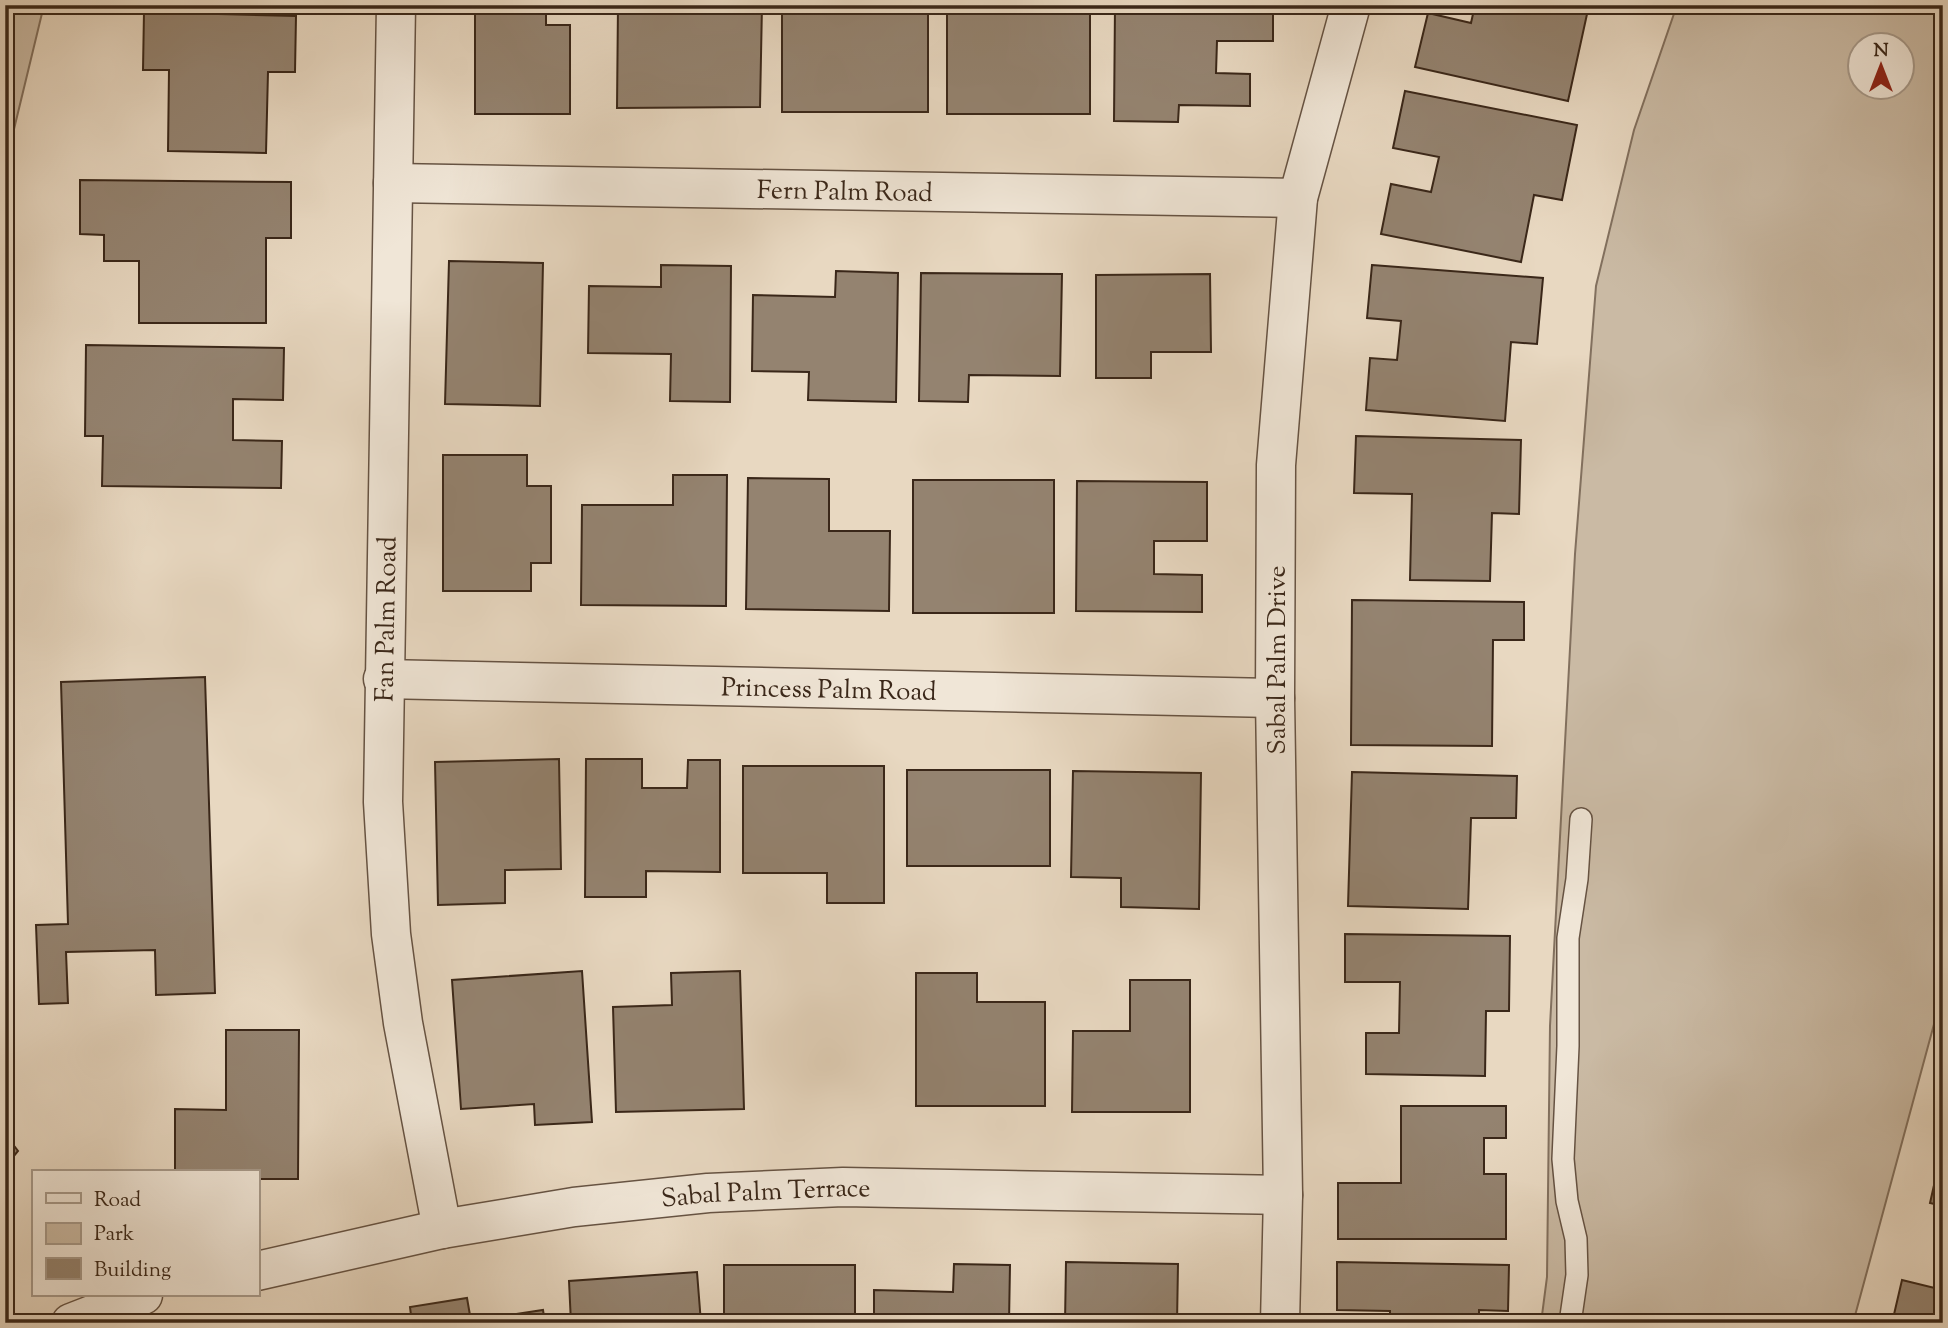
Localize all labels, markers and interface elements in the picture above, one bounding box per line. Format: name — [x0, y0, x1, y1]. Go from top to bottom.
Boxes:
north arrow — [1846, 32, 1916, 102]
text: N — [1873, 38, 1889, 65]
street label: Fern Palm Road — [757, 173, 933, 213]
street label: Fan Palm Road — [368, 535, 407, 702]
street label: Sabal Palm Drive — [1260, 565, 1297, 755]
street label: Princess Palm Road — [721, 670, 937, 712]
legend — [32, 1170, 259, 1296]
street label: Sabal Palm Terrace — [659, 1171, 871, 1219]
text: Road — [94, 1186, 141, 1216]
text: Park — [94, 1220, 135, 1250]
text: Building — [94, 1256, 171, 1286]

